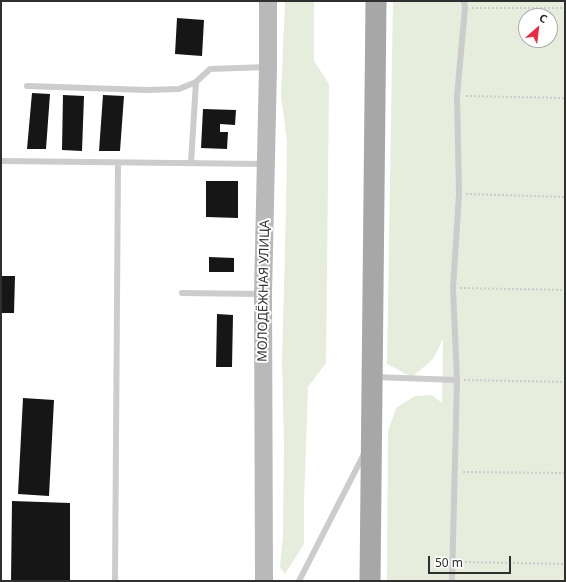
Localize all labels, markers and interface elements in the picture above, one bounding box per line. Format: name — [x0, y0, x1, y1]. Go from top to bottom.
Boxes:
north arrow — [518, 8, 558, 48]
text: С — [537, 10, 550, 26]
street label: МОЛОДЁЖНАЯ УЛИЦА — [255, 220, 273, 362]
scale bar — [430, 548, 513, 574]
text: 50 m — [435, 554, 463, 571]

